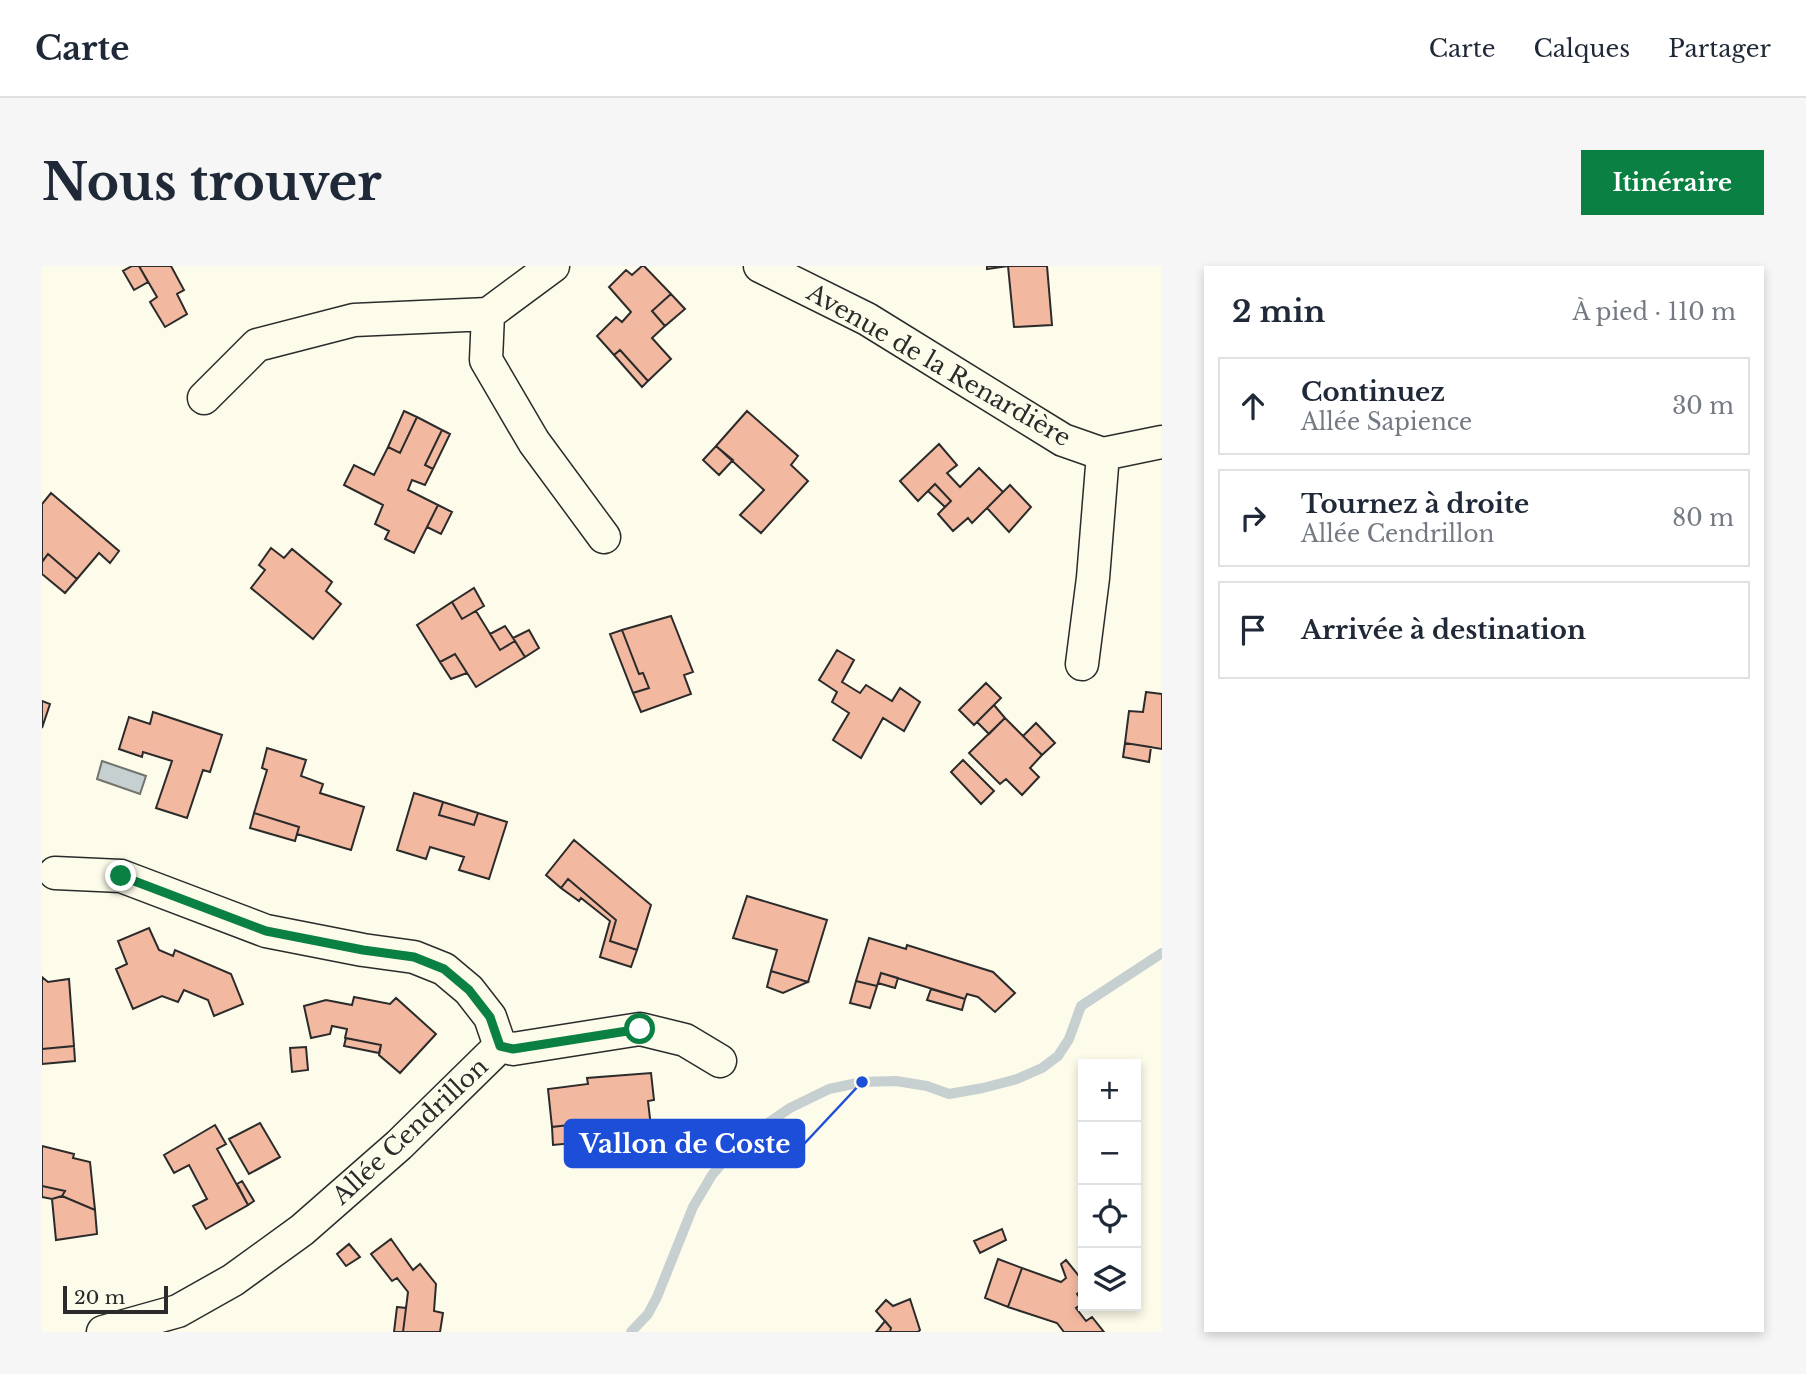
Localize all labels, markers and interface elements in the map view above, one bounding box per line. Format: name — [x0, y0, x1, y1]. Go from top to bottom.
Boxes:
text: Carte — [35, 28, 129, 69]
text: Carte — [1429, 34, 1495, 63]
text: Calques — [1533, 34, 1630, 63]
text: Partager — [1668, 34, 1771, 63]
button: Itinéraire — [1581, 150, 1764, 215]
text: Nous trouver — [42, 152, 382, 213]
street label: Avenue de la Renardière — [801, 277, 1076, 452]
text: 2 min — [1232, 293, 1325, 330]
text: À pied · 110 m — [1572, 298, 1736, 326]
text: Continuez — [1301, 376, 1445, 408]
icon: ahead — [1234, 387, 1272, 425]
text: 30 m — [1672, 392, 1734, 420]
text: Allée Sapience — [1301, 408, 1472, 436]
text: Tournez à droite — [1301, 488, 1529, 520]
icon: right — [1234, 499, 1272, 537]
text: 80 m — [1672, 504, 1734, 532]
text: Allée Cendrillon — [1301, 520, 1494, 548]
icon: arrive — [1234, 611, 1272, 649]
text: Arrivée à destination — [1301, 614, 1586, 646]
route end — [105, 860, 136, 891]
route start — [624, 1013, 655, 1044]
street label: Allée Cendrillon — [326, 1052, 494, 1211]
map controls — [1078, 1059, 1141, 1311]
button: + — [1078, 1059, 1141, 1122]
callout: Vallon de Coste — [565, 1120, 804, 1167]
button: − — [1078, 1122, 1141, 1185]
text: Vallon de Coste — [579, 1128, 790, 1160]
button: locate — [1078, 1185, 1141, 1248]
button: layers — [1078, 1248, 1141, 1311]
scale bar — [63, 1283, 168, 1315]
text: 20 m — [74, 1286, 125, 1309]

